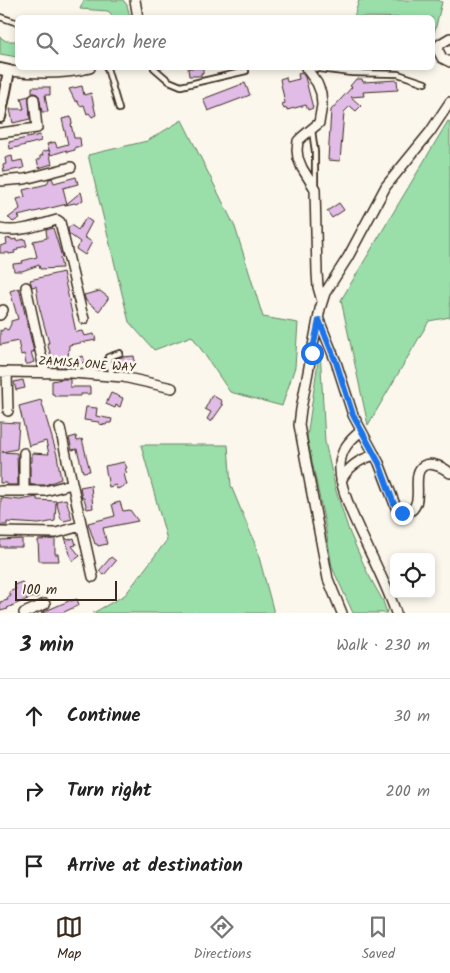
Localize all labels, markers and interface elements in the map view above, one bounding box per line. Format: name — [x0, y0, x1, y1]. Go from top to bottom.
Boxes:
search box — [15, 15, 435, 70]
text: Search here — [73, 28, 167, 58]
icon: search — [33, 29, 61, 57]
route start — [301, 342, 324, 365]
street label: ZAMISA ONE WAY — [38, 352, 137, 377]
route end — [391, 502, 414, 525]
map controls — [390, 553, 435, 598]
button: locate — [390, 553, 435, 598]
scale bar — [15, 578, 118, 601]
text: 100 m — [22, 579, 57, 601]
text: 3 min — [20, 629, 74, 662]
text: Walk · 230 m — [336, 633, 430, 658]
text: Continue — [67, 701, 140, 731]
icon: ahead — [20, 702, 48, 730]
text: 30 m — [394, 704, 430, 729]
text: Turn right — [67, 776, 152, 806]
icon: right — [20, 777, 48, 805]
text: 200 m — [386, 779, 430, 804]
text: Arrive at destination — [67, 851, 243, 881]
icon: arrive — [20, 852, 48, 880]
tab: Map — [55, 913, 83, 965]
tab: Directions — [193, 913, 251, 965]
tab: Saved — [362, 913, 395, 965]

